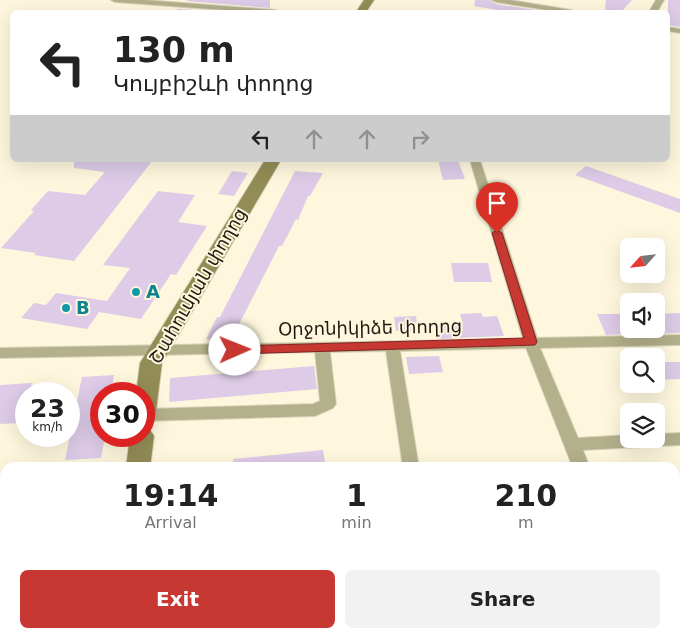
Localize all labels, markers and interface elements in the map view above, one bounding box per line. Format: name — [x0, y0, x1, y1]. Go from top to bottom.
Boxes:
icon: left — [30, 30, 95, 95]
text: 130 m — [113, 30, 235, 70]
text: Կույբիշևի փողոց — [113, 71, 313, 96]
icon: left — [247, 125, 275, 153]
icon: ahead — [300, 125, 328, 153]
icon: ahead — [353, 125, 381, 153]
icon: right — [406, 125, 434, 153]
pin — [476, 182, 518, 233]
icon: arrive — [483, 189, 511, 217]
street label: Շահումյան փողոց — [144, 204, 251, 367]
north arrow — [620, 238, 665, 282]
map controls — [620, 238, 665, 448]
place label: A — [146, 281, 160, 302]
marker: A — [130, 286, 142, 298]
button: sound — [620, 293, 665, 338]
place label: B — [76, 297, 90, 318]
marker: B — [60, 302, 72, 314]
street label: Օրջոնիկիձե փողոց — [278, 315, 462, 340]
position arrow — [208, 323, 260, 375]
button: search — [620, 348, 665, 393]
speed limit sign: 30 — [90, 382, 155, 447]
text: 23 — [30, 394, 65, 423]
button: layers — [620, 403, 665, 448]
text: km/h — [32, 420, 63, 434]
text: 19:14 — [123, 478, 218, 513]
text: 1 — [346, 478, 367, 513]
text: 210 — [494, 478, 557, 513]
text: Arrival — [145, 513, 197, 532]
text: min — [341, 513, 372, 532]
text: m — [518, 513, 534, 532]
button: Exit — [20, 570, 335, 628]
button: Share — [345, 570, 660, 628]

